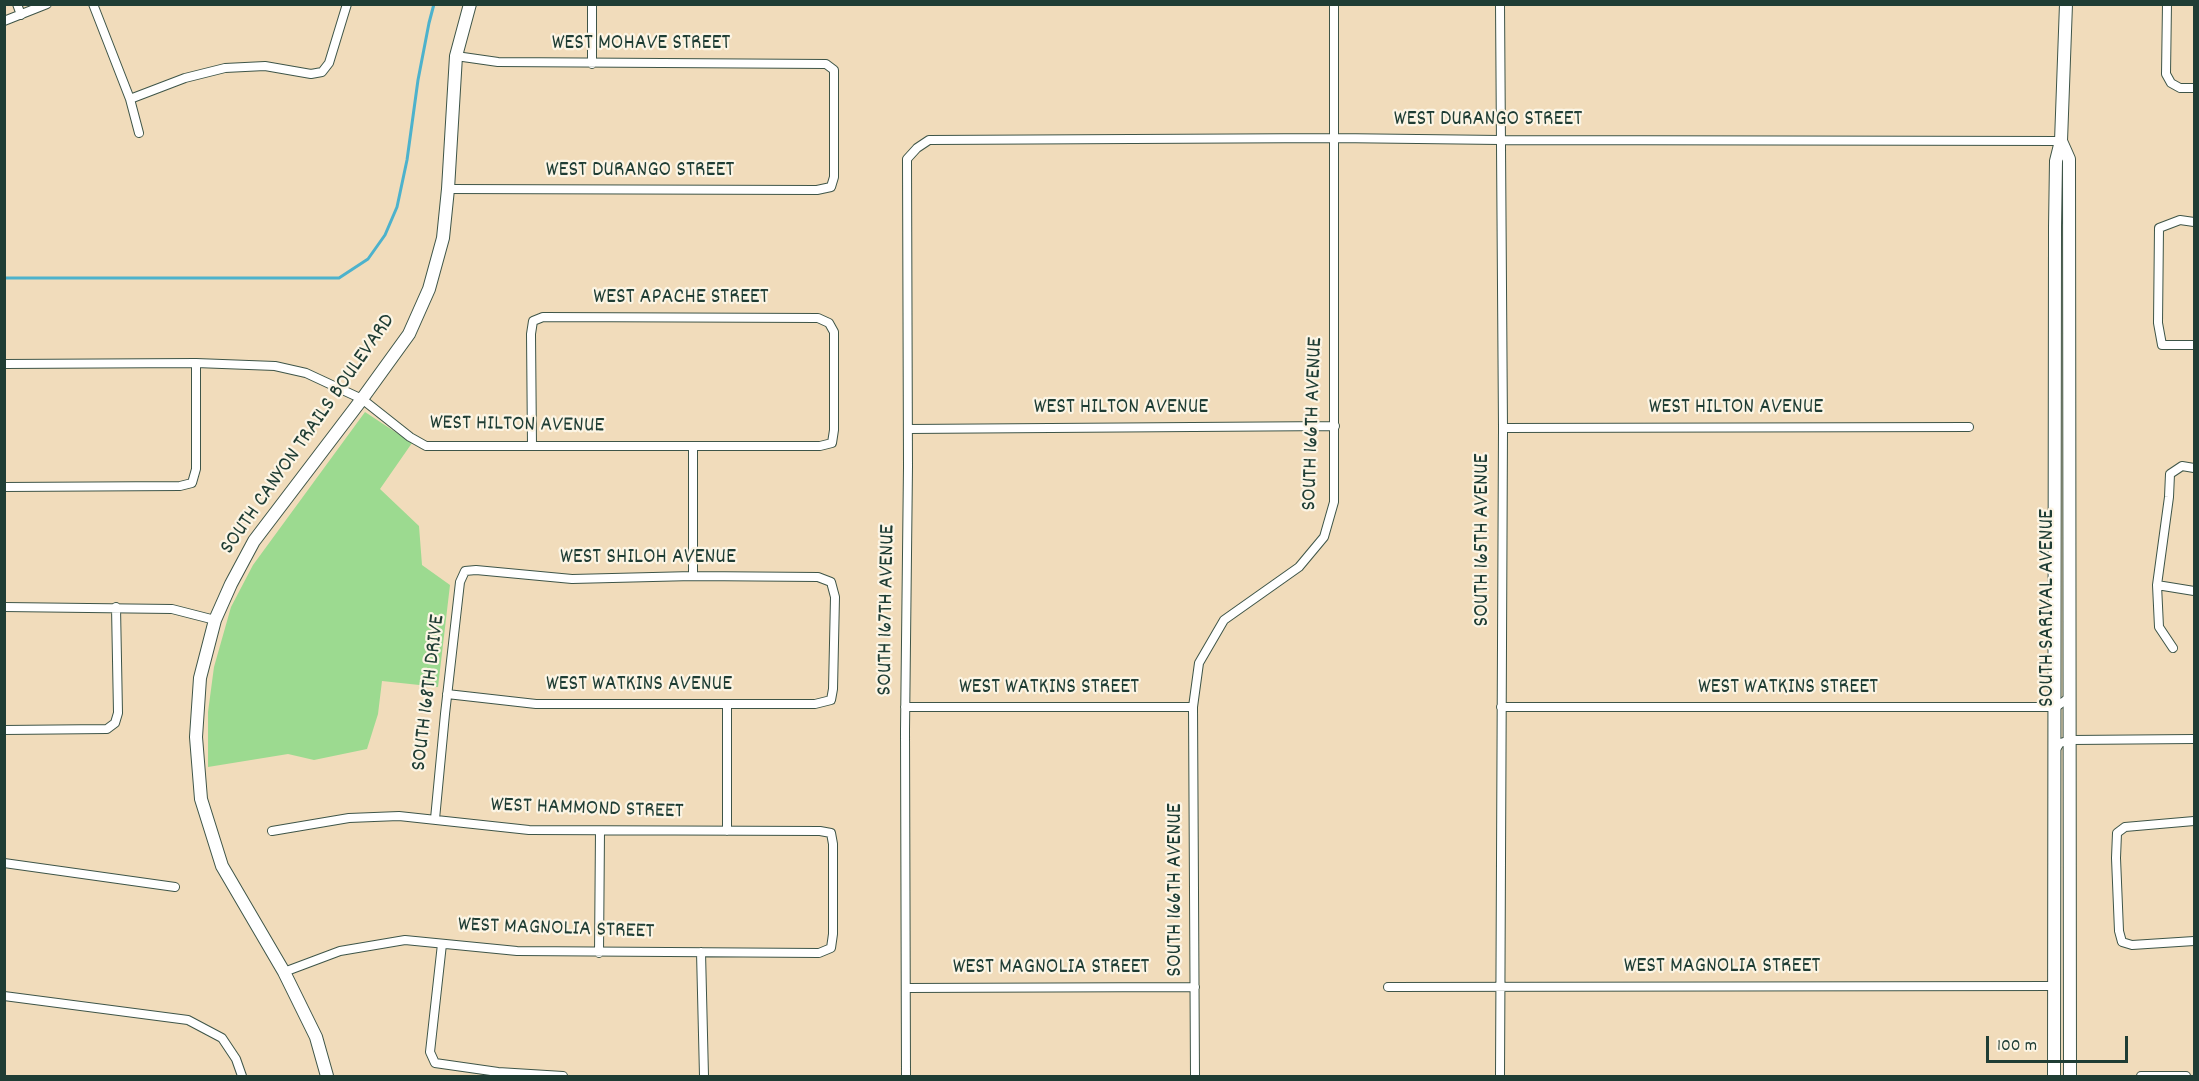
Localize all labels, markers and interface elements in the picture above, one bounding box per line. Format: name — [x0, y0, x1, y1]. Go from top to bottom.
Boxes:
street label: WEST MOHAVE STREET — [552, 32, 730, 58]
street label: WEST DURANGO STREET — [1394, 108, 1582, 134]
street label: WEST DURANGO STREET — [546, 159, 734, 185]
street label: WEST APACHE STREET — [593, 286, 769, 312]
street label: SOUTH CANYON TRAILS BOULEVARD — [216, 310, 402, 560]
street label: SOUTH 166TH AVENUE — [1298, 337, 1330, 511]
street label: WEST HILTON AVENUE — [1034, 396, 1208, 422]
street label: WEST HILTON AVENUE — [1649, 396, 1823, 422]
street label: WEST HILTON AVENUE — [429, 411, 605, 441]
street label: SOUTH 165TH AVENUE — [1471, 454, 1497, 626]
street label: SOUTH SARIVAL AVENUE — [2036, 509, 2062, 707]
street label: SOUTH 167TH AVENUE — [873, 524, 903, 696]
street label: WEST SHILOH AVENUE — [560, 546, 736, 572]
street label: SOUTH 168TH DRIVE — [407, 613, 453, 773]
street label: WEST WATKINS AVENUE — [546, 673, 732, 699]
street label: WEST WATKINS STREET — [959, 676, 1139, 702]
street label: WEST WATKINS STREET — [1698, 676, 1878, 702]
street label: WEST HAMMOND STREET — [490, 793, 684, 827]
street label: SOUTH 166TH AVENUE — [1164, 803, 1190, 977]
street label: WEST MAGNOLIA STREET — [457, 913, 655, 947]
street label: WEST MAGNOLIA STREET — [1624, 955, 1820, 981]
street label: WEST MAGNOLIA STREET — [953, 956, 1149, 982]
scale bar — [1989, 1024, 2132, 1062]
text: 100 m — [1997, 1034, 2037, 1059]

